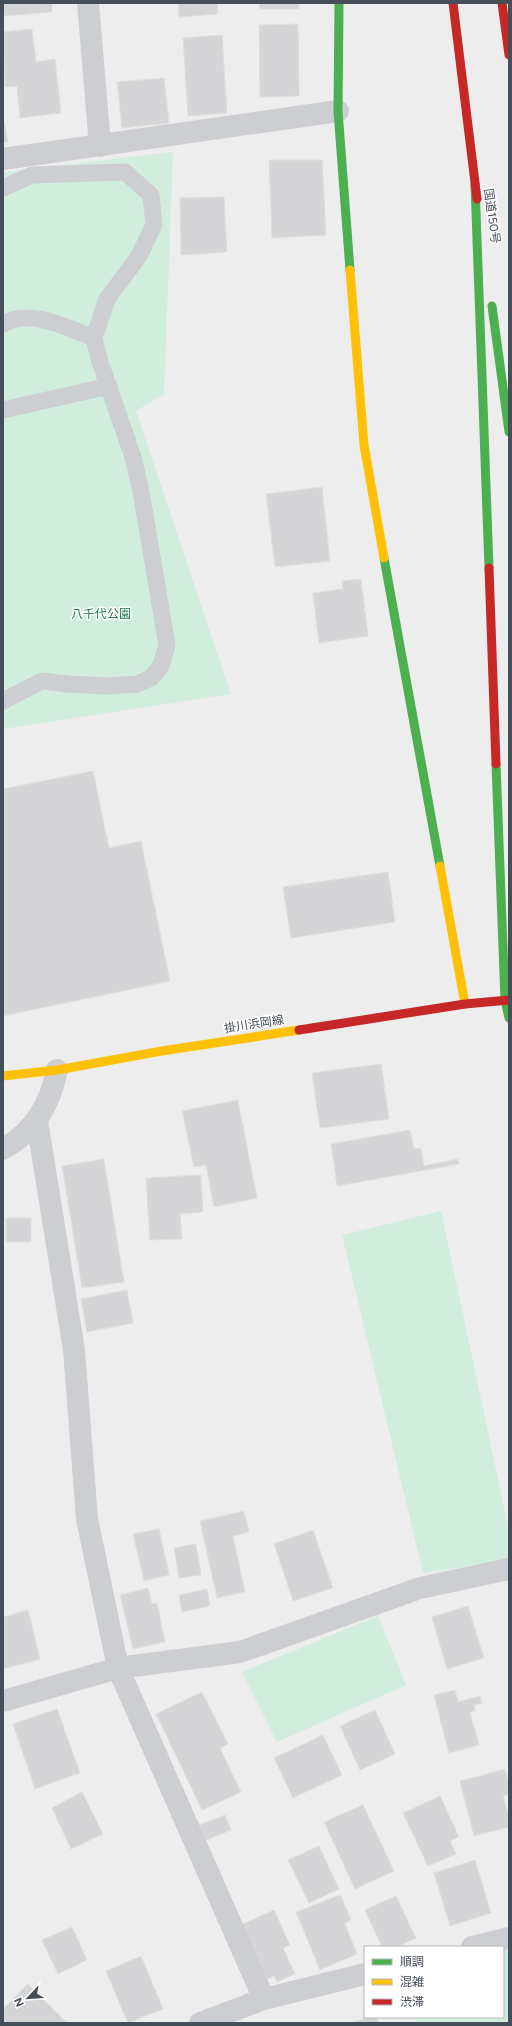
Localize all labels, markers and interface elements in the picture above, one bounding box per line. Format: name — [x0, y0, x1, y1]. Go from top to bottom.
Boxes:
street label: 国道150号 — [481, 188, 503, 244]
park label: 八千代公園 — [71, 607, 131, 621]
street label: 掛川浜岡線 — [223, 1012, 285, 1036]
legend — [364, 1946, 504, 2018]
text: 順調 — [400, 1955, 424, 1969]
text: 混雑 — [400, 1975, 424, 1989]
north arrow — [8, 1978, 48, 2018]
text: N — [12, 1995, 27, 2009]
text: 渋滞 — [400, 1995, 424, 2009]

